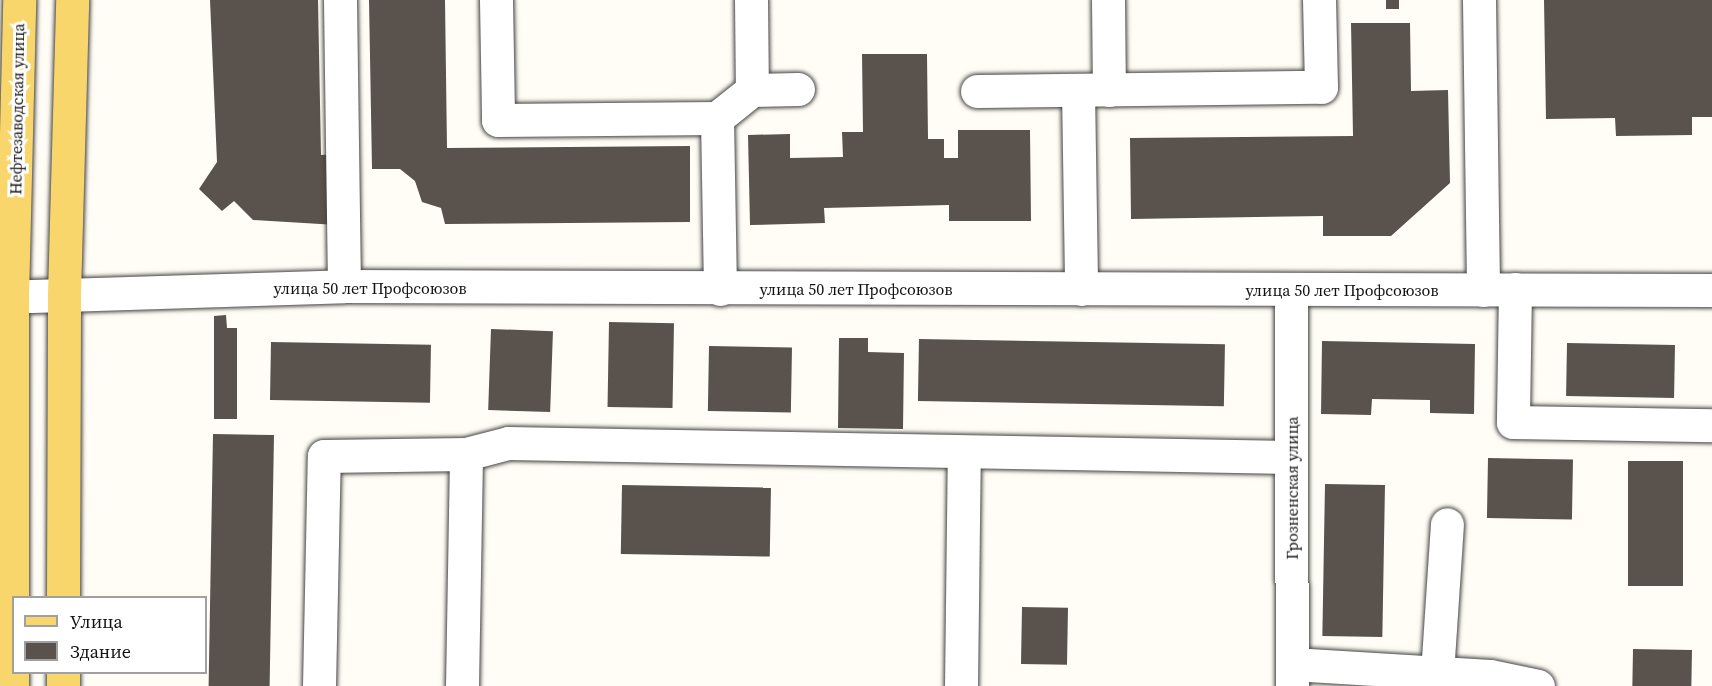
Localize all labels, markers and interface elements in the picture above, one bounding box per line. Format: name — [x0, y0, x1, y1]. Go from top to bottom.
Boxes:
street label: Нефтезаводская улица — [6, 23, 28, 195]
street label: улица 50 лет Профсоюзов — [273, 278, 467, 298]
street label: улица 50 лет Профсоюзов — [759, 279, 953, 299]
street label: улица 50 лет Профсоюзов — [1245, 280, 1439, 300]
street label: Грозненская улица — [1282, 416, 1302, 560]
legend — [12, 596, 207, 674]
text: Улица — [70, 609, 123, 634]
text: Здание — [70, 639, 131, 664]

